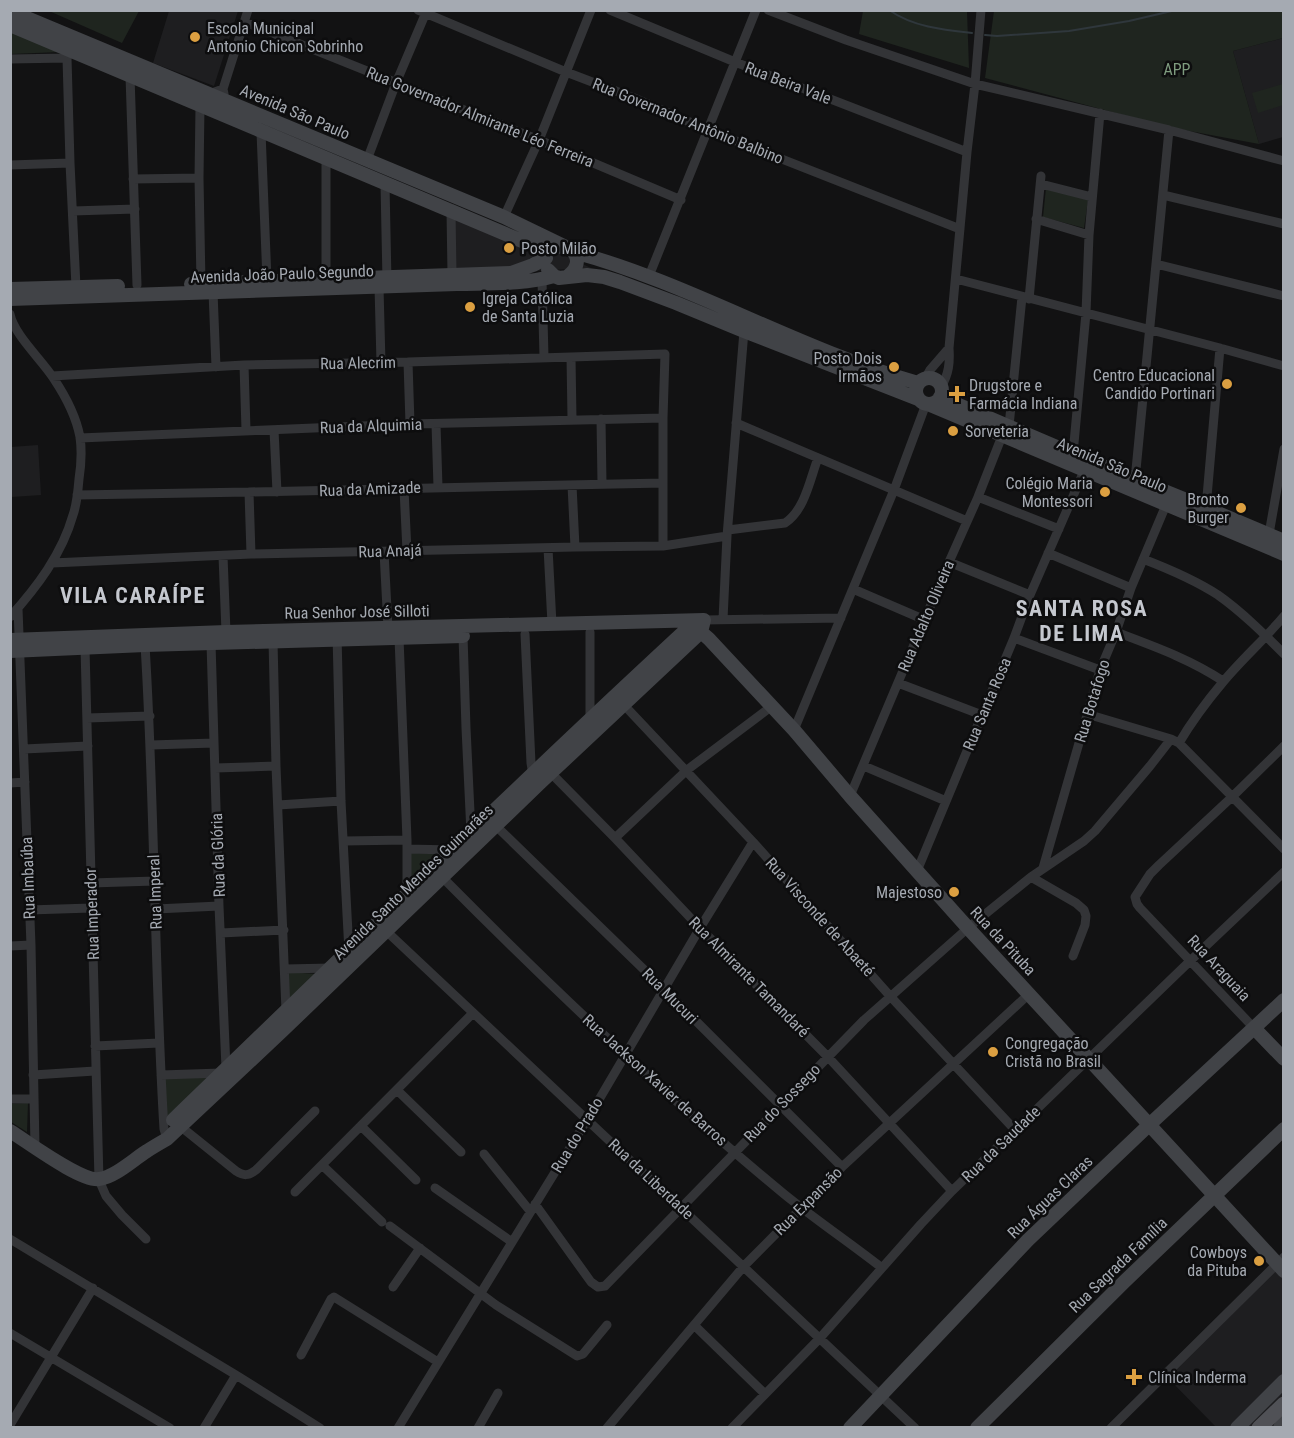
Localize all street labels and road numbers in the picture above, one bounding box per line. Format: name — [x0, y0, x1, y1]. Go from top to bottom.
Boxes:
street label: Rua Beira Vale — [742, 58, 834, 108]
street label: Rua Governador Almirante Léo Ferreira — [364, 63, 596, 171]
street label: Rua Governador Antônio Balbino — [590, 74, 786, 168]
street label: Avenida São Paulo — [237, 80, 353, 144]
street label: Avenida João Paulo Segundo — [190, 261, 374, 287]
street label: Rua Alecrim — [320, 353, 396, 373]
street label: Rua da Alquimia — [319, 415, 423, 437]
street label: Avenida São Paulo — [1054, 433, 1170, 497]
street label: Rua da Amizade — [319, 478, 421, 500]
street label: Rua Anajá — [358, 540, 422, 562]
street label: Rua Adalto Oliveira — [894, 557, 958, 675]
street label: Rua Senhor José Silloti — [284, 601, 430, 623]
street label: Rua Santa Rosa — [959, 655, 1015, 753]
street label: Rua Botafogo — [1070, 657, 1114, 745]
street label: Avenida Santo Mendes Guimarães — [329, 800, 497, 964]
street label: Rua da Glória — [207, 813, 229, 897]
street label: Rua Imbaúba — [17, 836, 39, 920]
street label: Rua Imperal — [144, 854, 166, 930]
street label: Rua Visconde de Abaeté — [762, 854, 878, 980]
street label: Rua Imperador — [81, 868, 103, 960]
street label: Rua da Pituba — [966, 903, 1040, 979]
street label: Rua Almirante Tamandaré — [685, 913, 813, 1041]
street label: Rua Araguaia — [1184, 931, 1254, 1005]
street label: Rua Mucuri — [638, 964, 702, 1028]
street label: Rua Jackson Xavier de Barros — [579, 1010, 731, 1150]
street label: Rua do Sossego — [740, 1060, 824, 1146]
street label: Rua do Prado — [547, 1094, 607, 1176]
street label: Rua da Saudade — [958, 1102, 1044, 1186]
street label: Rua da Liberdade — [605, 1135, 697, 1223]
street label: Rua Águas Claras — [1003, 1152, 1097, 1242]
street label: Rua Expansão — [770, 1163, 846, 1239]
street label: Rua Sagrada Família — [1065, 1213, 1171, 1317]

